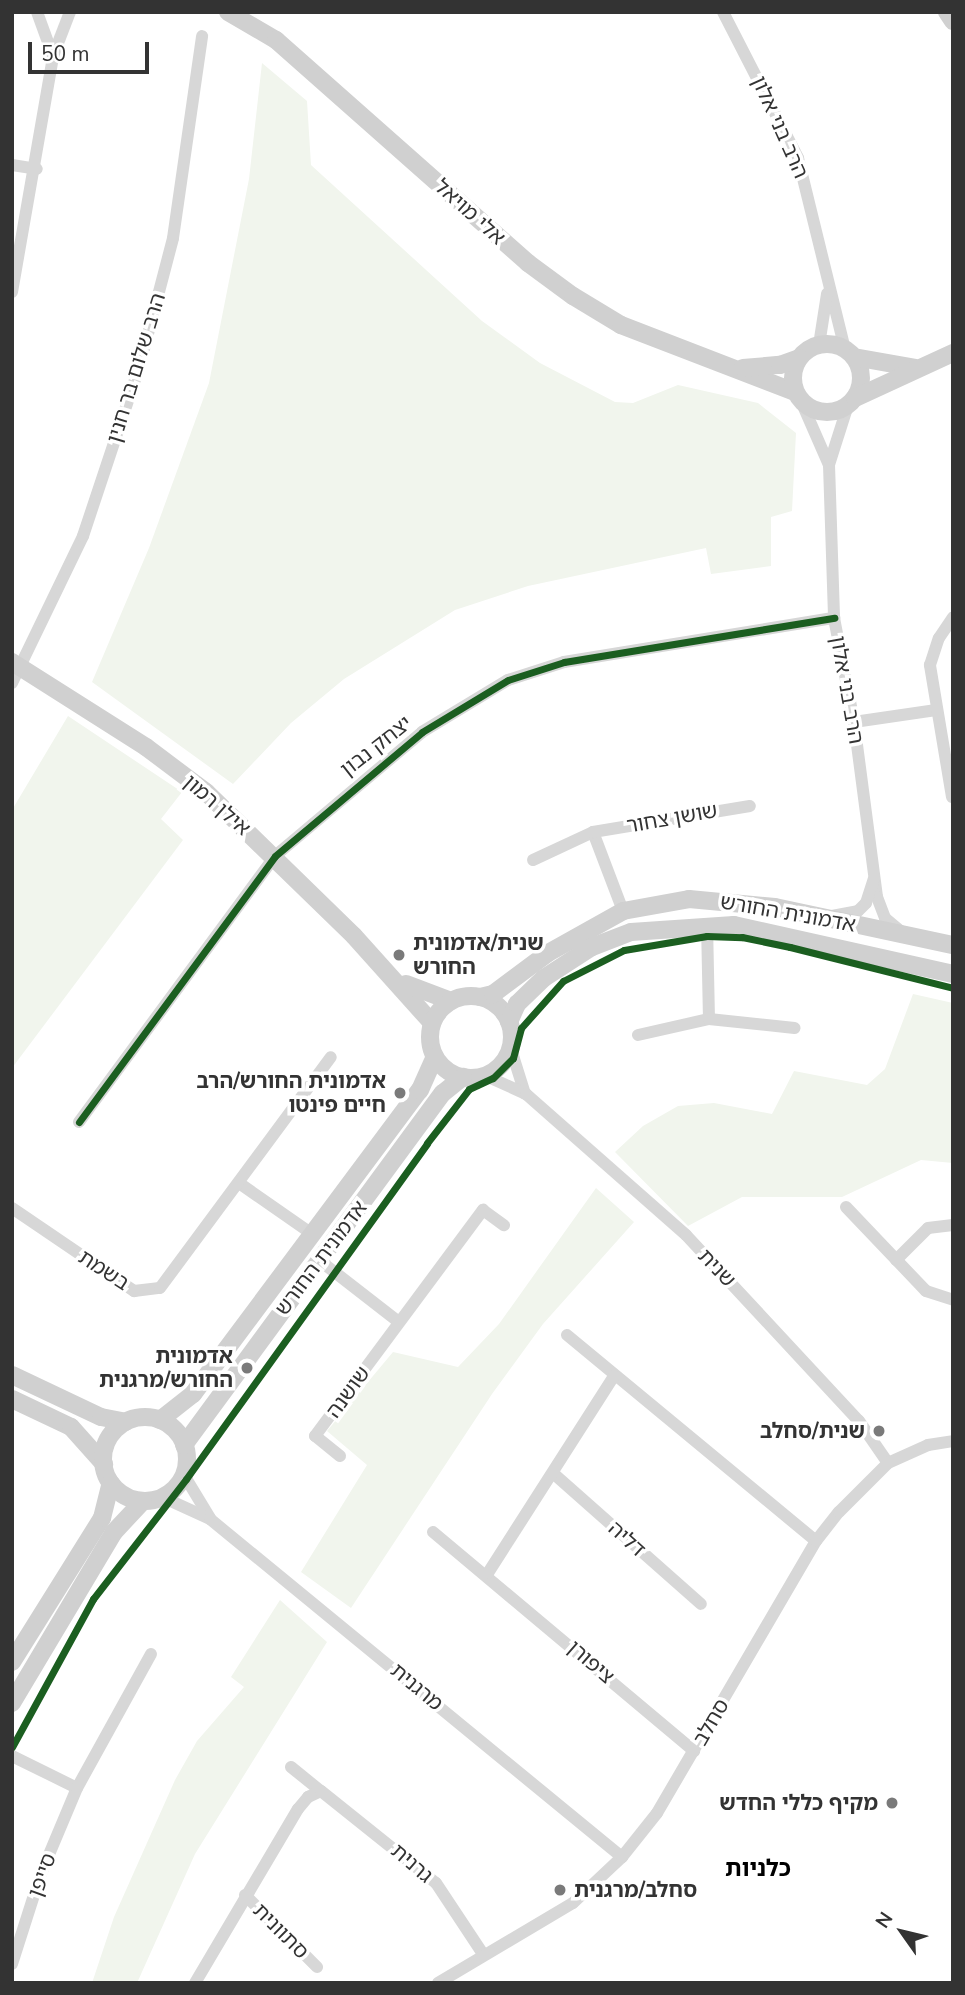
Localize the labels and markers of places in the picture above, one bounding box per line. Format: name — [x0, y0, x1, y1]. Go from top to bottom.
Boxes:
place label: שנית/אדמונית החורש — [413, 930, 544, 980]
marker: שנית/אדמונית החורש — [391, 947, 407, 963]
place label: אדמונית החורש/הרב חיים פינטו — [196, 1068, 386, 1118]
marker: אדמונית החורש/הרב חיים פינטו — [392, 1085, 408, 1101]
place label: אדמונית החורש/מרגנית — [99, 1343, 233, 1393]
marker: אדמונית החורש/מרגנית — [239, 1360, 255, 1376]
place label: שנית/סחלב — [760, 1418, 865, 1444]
marker: שנית/סחלב — [871, 1423, 887, 1439]
place label: מקיף כללי החדש — [719, 1790, 878, 1816]
marker: מקיף כללי החדש — [884, 1795, 900, 1811]
place label: סחלב/מרגנית — [574, 1877, 697, 1903]
marker: סחלב/מרגנית — [552, 1882, 568, 1898]

